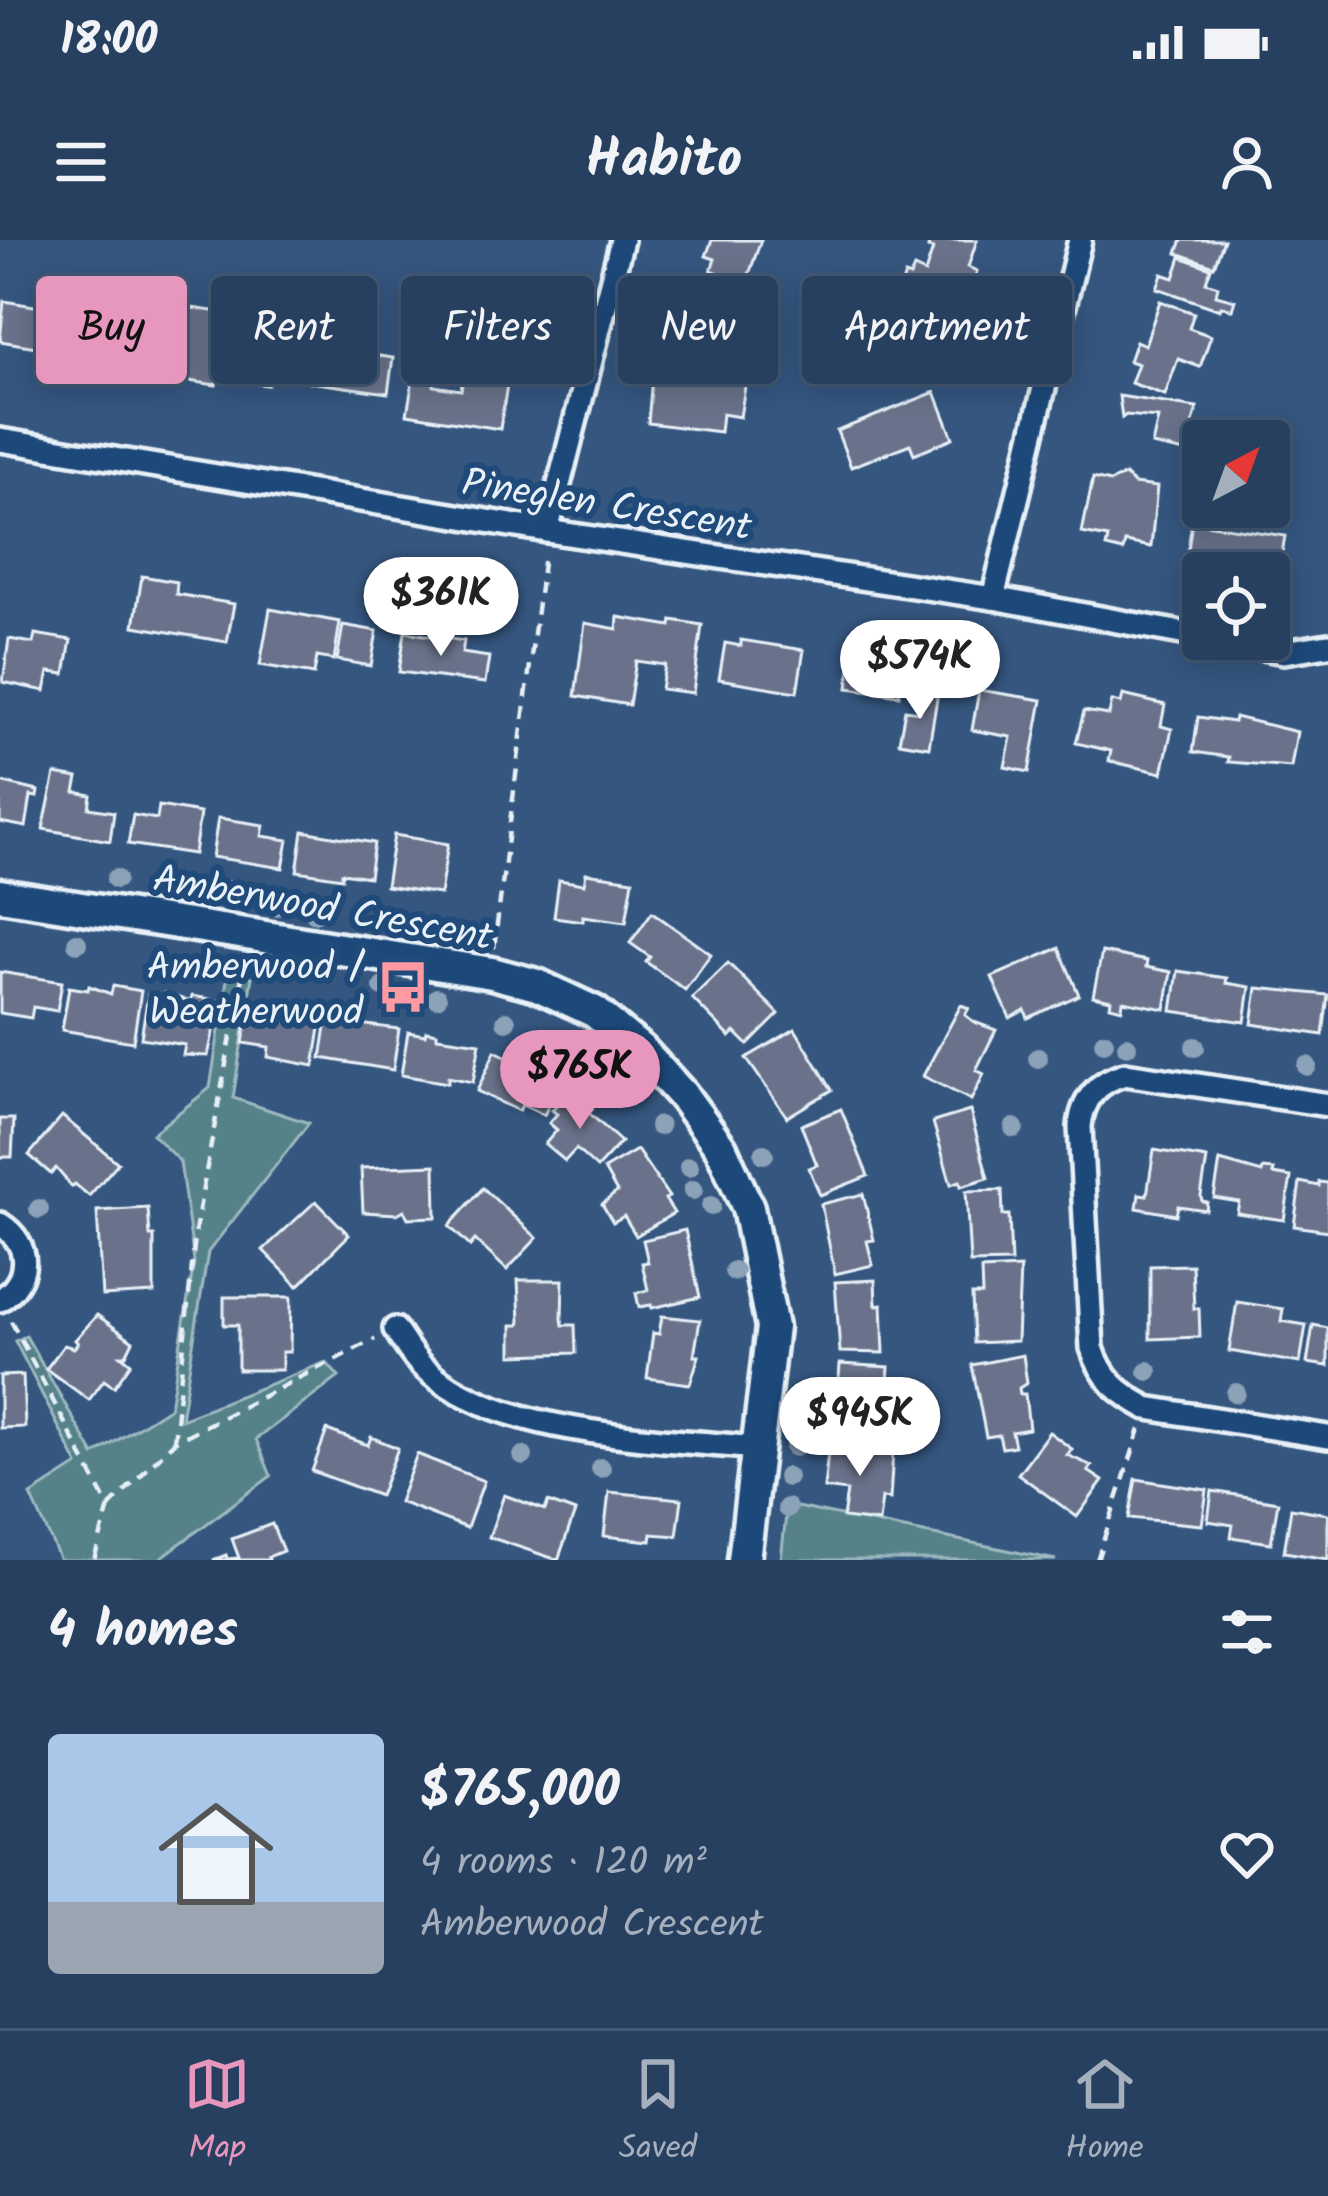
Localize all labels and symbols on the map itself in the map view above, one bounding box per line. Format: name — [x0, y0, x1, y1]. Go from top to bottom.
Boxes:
north arrow — [1182, 420, 1290, 528]
street label: Pineglen Crescent — [457, 453, 756, 561]
pin: $361K — [357, 557, 525, 659]
pin: $574K — [836, 620, 1004, 722]
street label: Amberwood Crescent — [148, 850, 498, 970]
place label: Amberwood / Weatherwood — [147, 938, 366, 1045]
bus stop icon: Amberwood / Weatherwood — [374, 958, 432, 1016]
pin: $765K — [496, 1030, 664, 1132]
pin: $945K — [776, 1377, 944, 1479]

